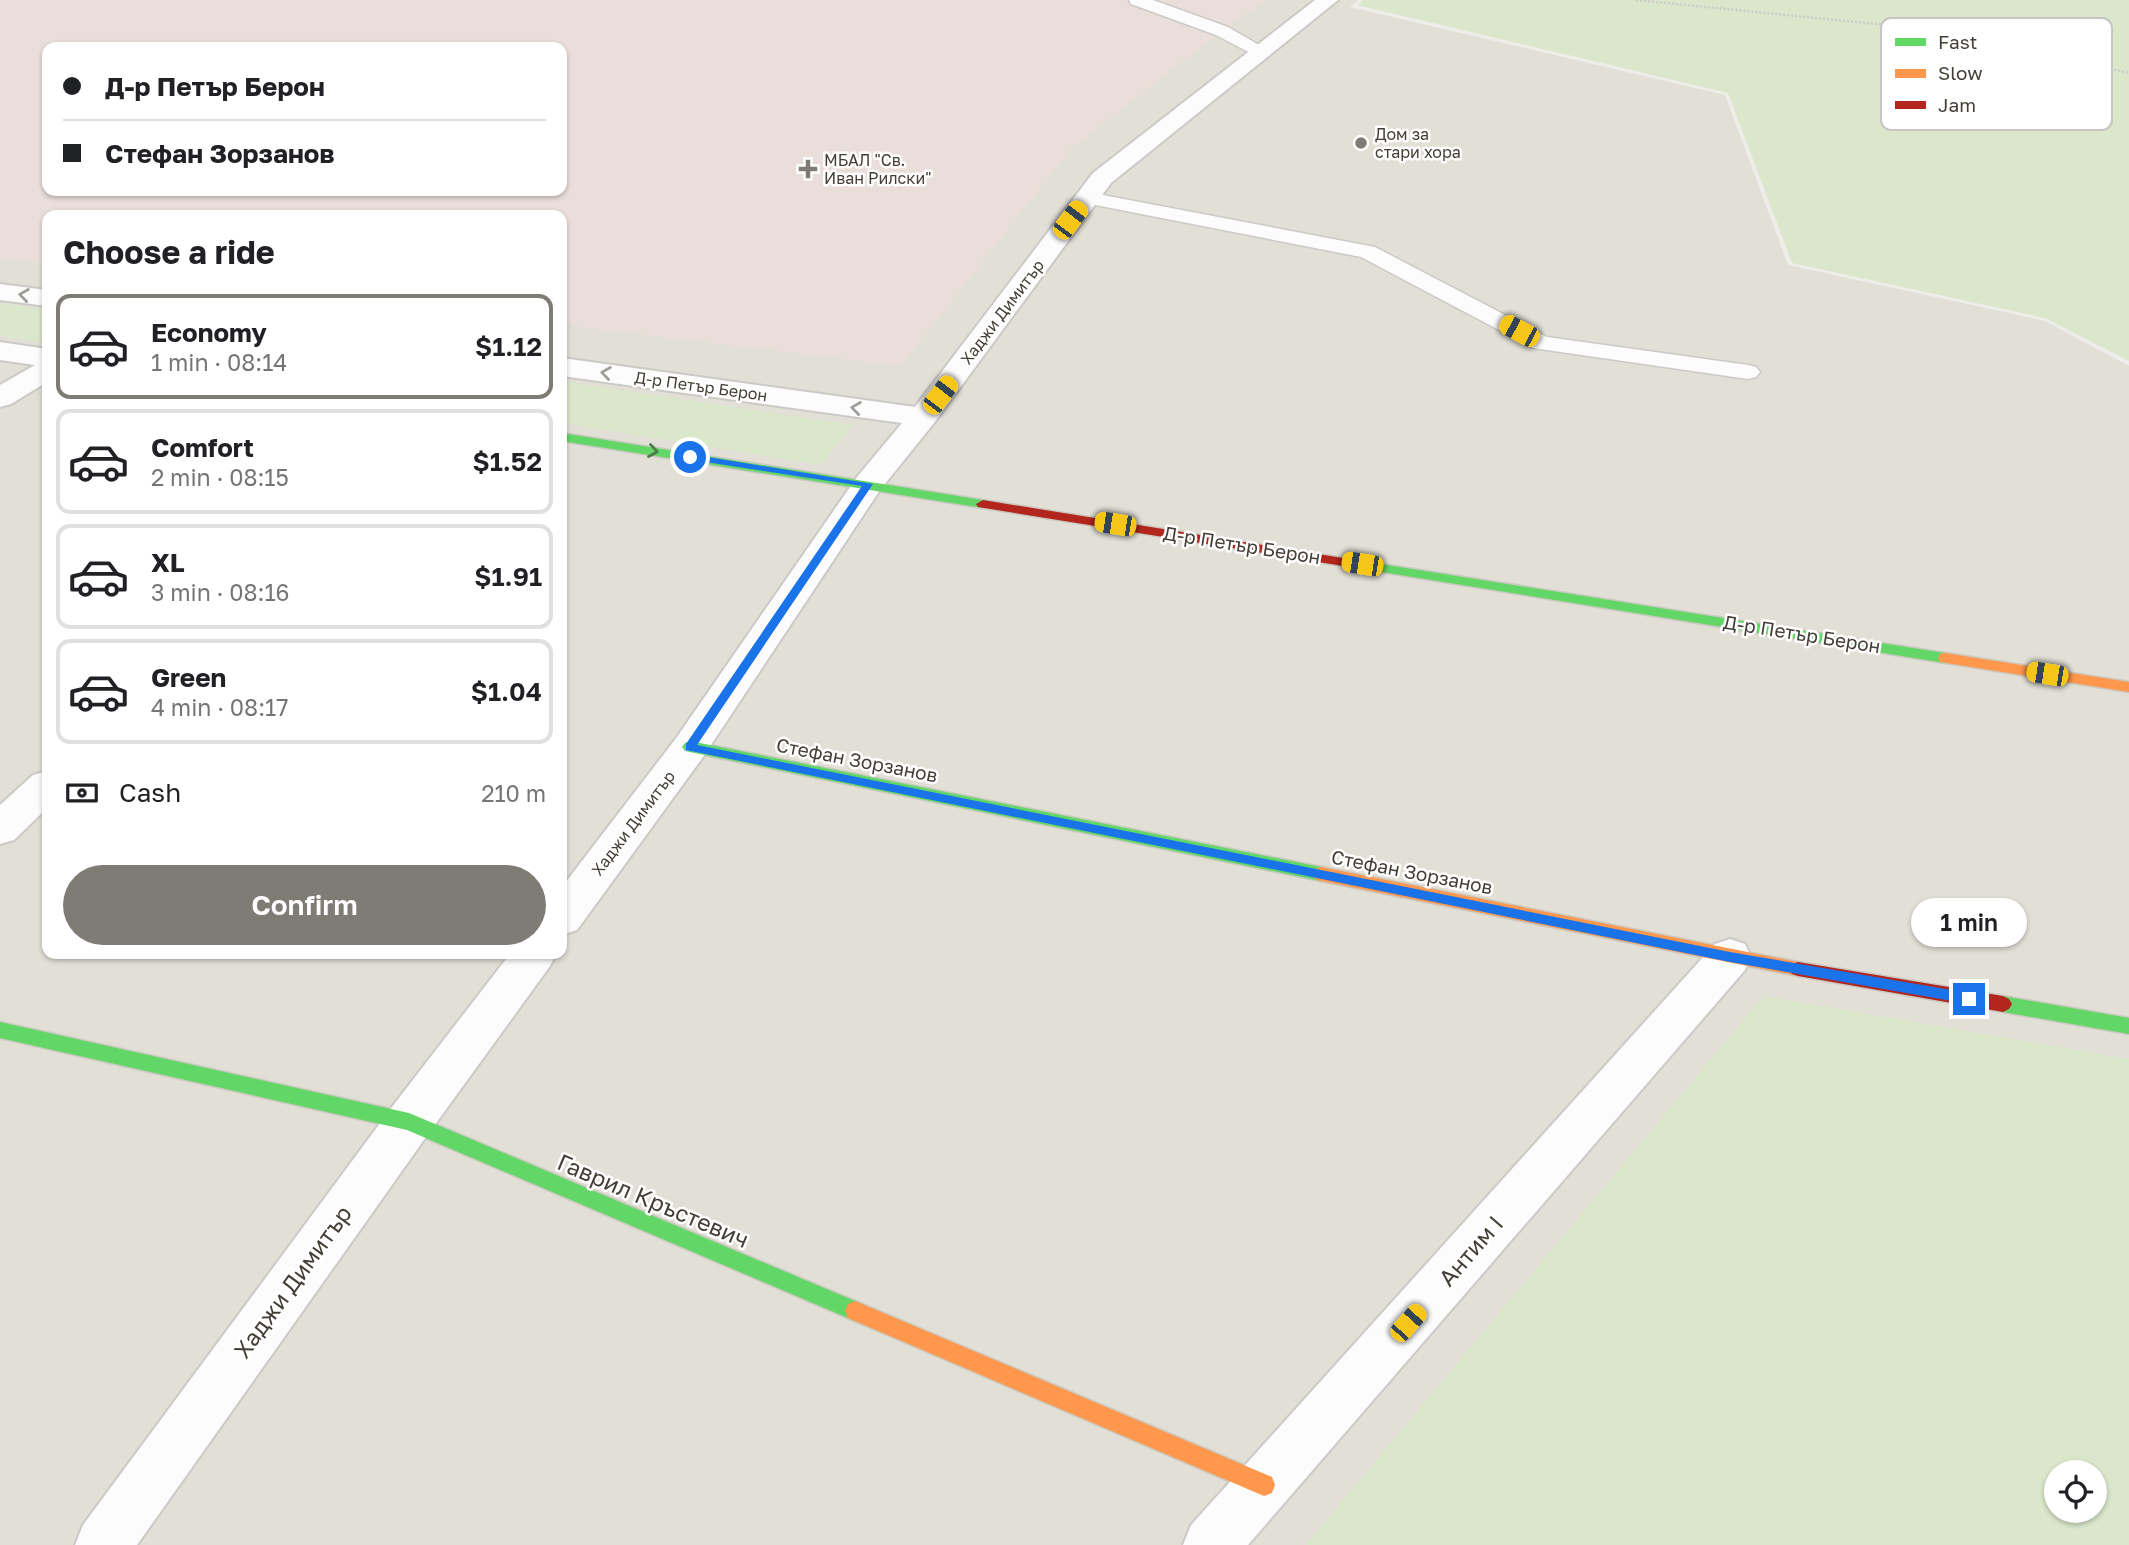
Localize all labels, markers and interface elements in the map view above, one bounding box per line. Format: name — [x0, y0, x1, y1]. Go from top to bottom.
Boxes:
legend — [1881, 18, 2112, 130]
text: Fast — [1938, 30, 1977, 53]
text: Slow — [1938, 61, 1983, 84]
text: Д-р Петър Берон — [105, 71, 325, 102]
text: Jam — [1938, 93, 1976, 116]
place label: Дом за стари хора — [1375, 124, 1461, 162]
marker: Дом за стари хора — [1353, 135, 1369, 151]
text: Стефан Зорзанов — [105, 138, 335, 169]
place label: МБАЛ "Св. Иван Рилски" — [824, 150, 932, 188]
marker: МБАЛ "Св. Иван Рилски" — [798, 159, 818, 179]
car — [1049, 197, 1092, 243]
text: Choose a ride — [63, 233, 275, 271]
street label: Хаджи Димитър — [956, 255, 1048, 368]
one-way arrow — [18, 288, 29, 303]
car — [1496, 312, 1543, 350]
icon: car — [67, 315, 130, 378]
text: Economy — [151, 317, 267, 348]
text: $1.12 — [475, 331, 542, 362]
text: 1 min · 08:14 — [151, 348, 287, 376]
one-way arrow — [600, 366, 612, 381]
street label: Д-р Петър Берон — [633, 367, 769, 405]
car — [919, 372, 962, 418]
one-way arrow — [850, 400, 861, 415]
icon: car — [67, 430, 130, 493]
text: Comfort — [151, 432, 254, 463]
route start — [674, 441, 706, 473]
one-way arrow — [648, 444, 659, 459]
text: $1.52 — [473, 446, 542, 477]
text: 2 min · 08:15 — [151, 463, 289, 491]
car — [1093, 510, 1138, 538]
street label: Д-р Петър Берон — [1162, 521, 1322, 568]
icon: car — [67, 545, 130, 608]
text: XL — [151, 547, 185, 578]
car — [1340, 550, 1385, 578]
text: $1.91 — [474, 561, 542, 592]
text: 3 min · 08:16 — [151, 578, 290, 606]
street label: Д-р Петър Берон — [1722, 610, 1882, 657]
icon: car — [67, 660, 130, 723]
car — [2025, 660, 2070, 688]
text: Green — [151, 662, 226, 693]
text: $1.04 — [471, 676, 542, 707]
text: 4 min · 08:17 — [151, 693, 288, 721]
street label: Стефан Зорзанов — [774, 733, 940, 786]
street label: Хаджи Димитър — [587, 766, 679, 879]
icon: cash — [63, 774, 101, 812]
text: Cash — [119, 777, 181, 808]
text: 210 m — [481, 779, 546, 807]
street label: Стефан Зорзанов — [1329, 845, 1495, 898]
button: Confirm — [63, 865, 546, 945]
callout: 1 min — [1911, 898, 2027, 946]
text: 1 min — [1940, 908, 1998, 936]
route end — [1953, 983, 1985, 1015]
street label: Гаврил Кръстевич — [554, 1147, 753, 1253]
street label: Хаджи Димитър — [227, 1200, 357, 1363]
street label: Антим I — [1432, 1209, 1508, 1291]
car — [1387, 1300, 1430, 1346]
map controls — [2044, 1460, 2107, 1523]
button: locate — [2044, 1460, 2107, 1523]

